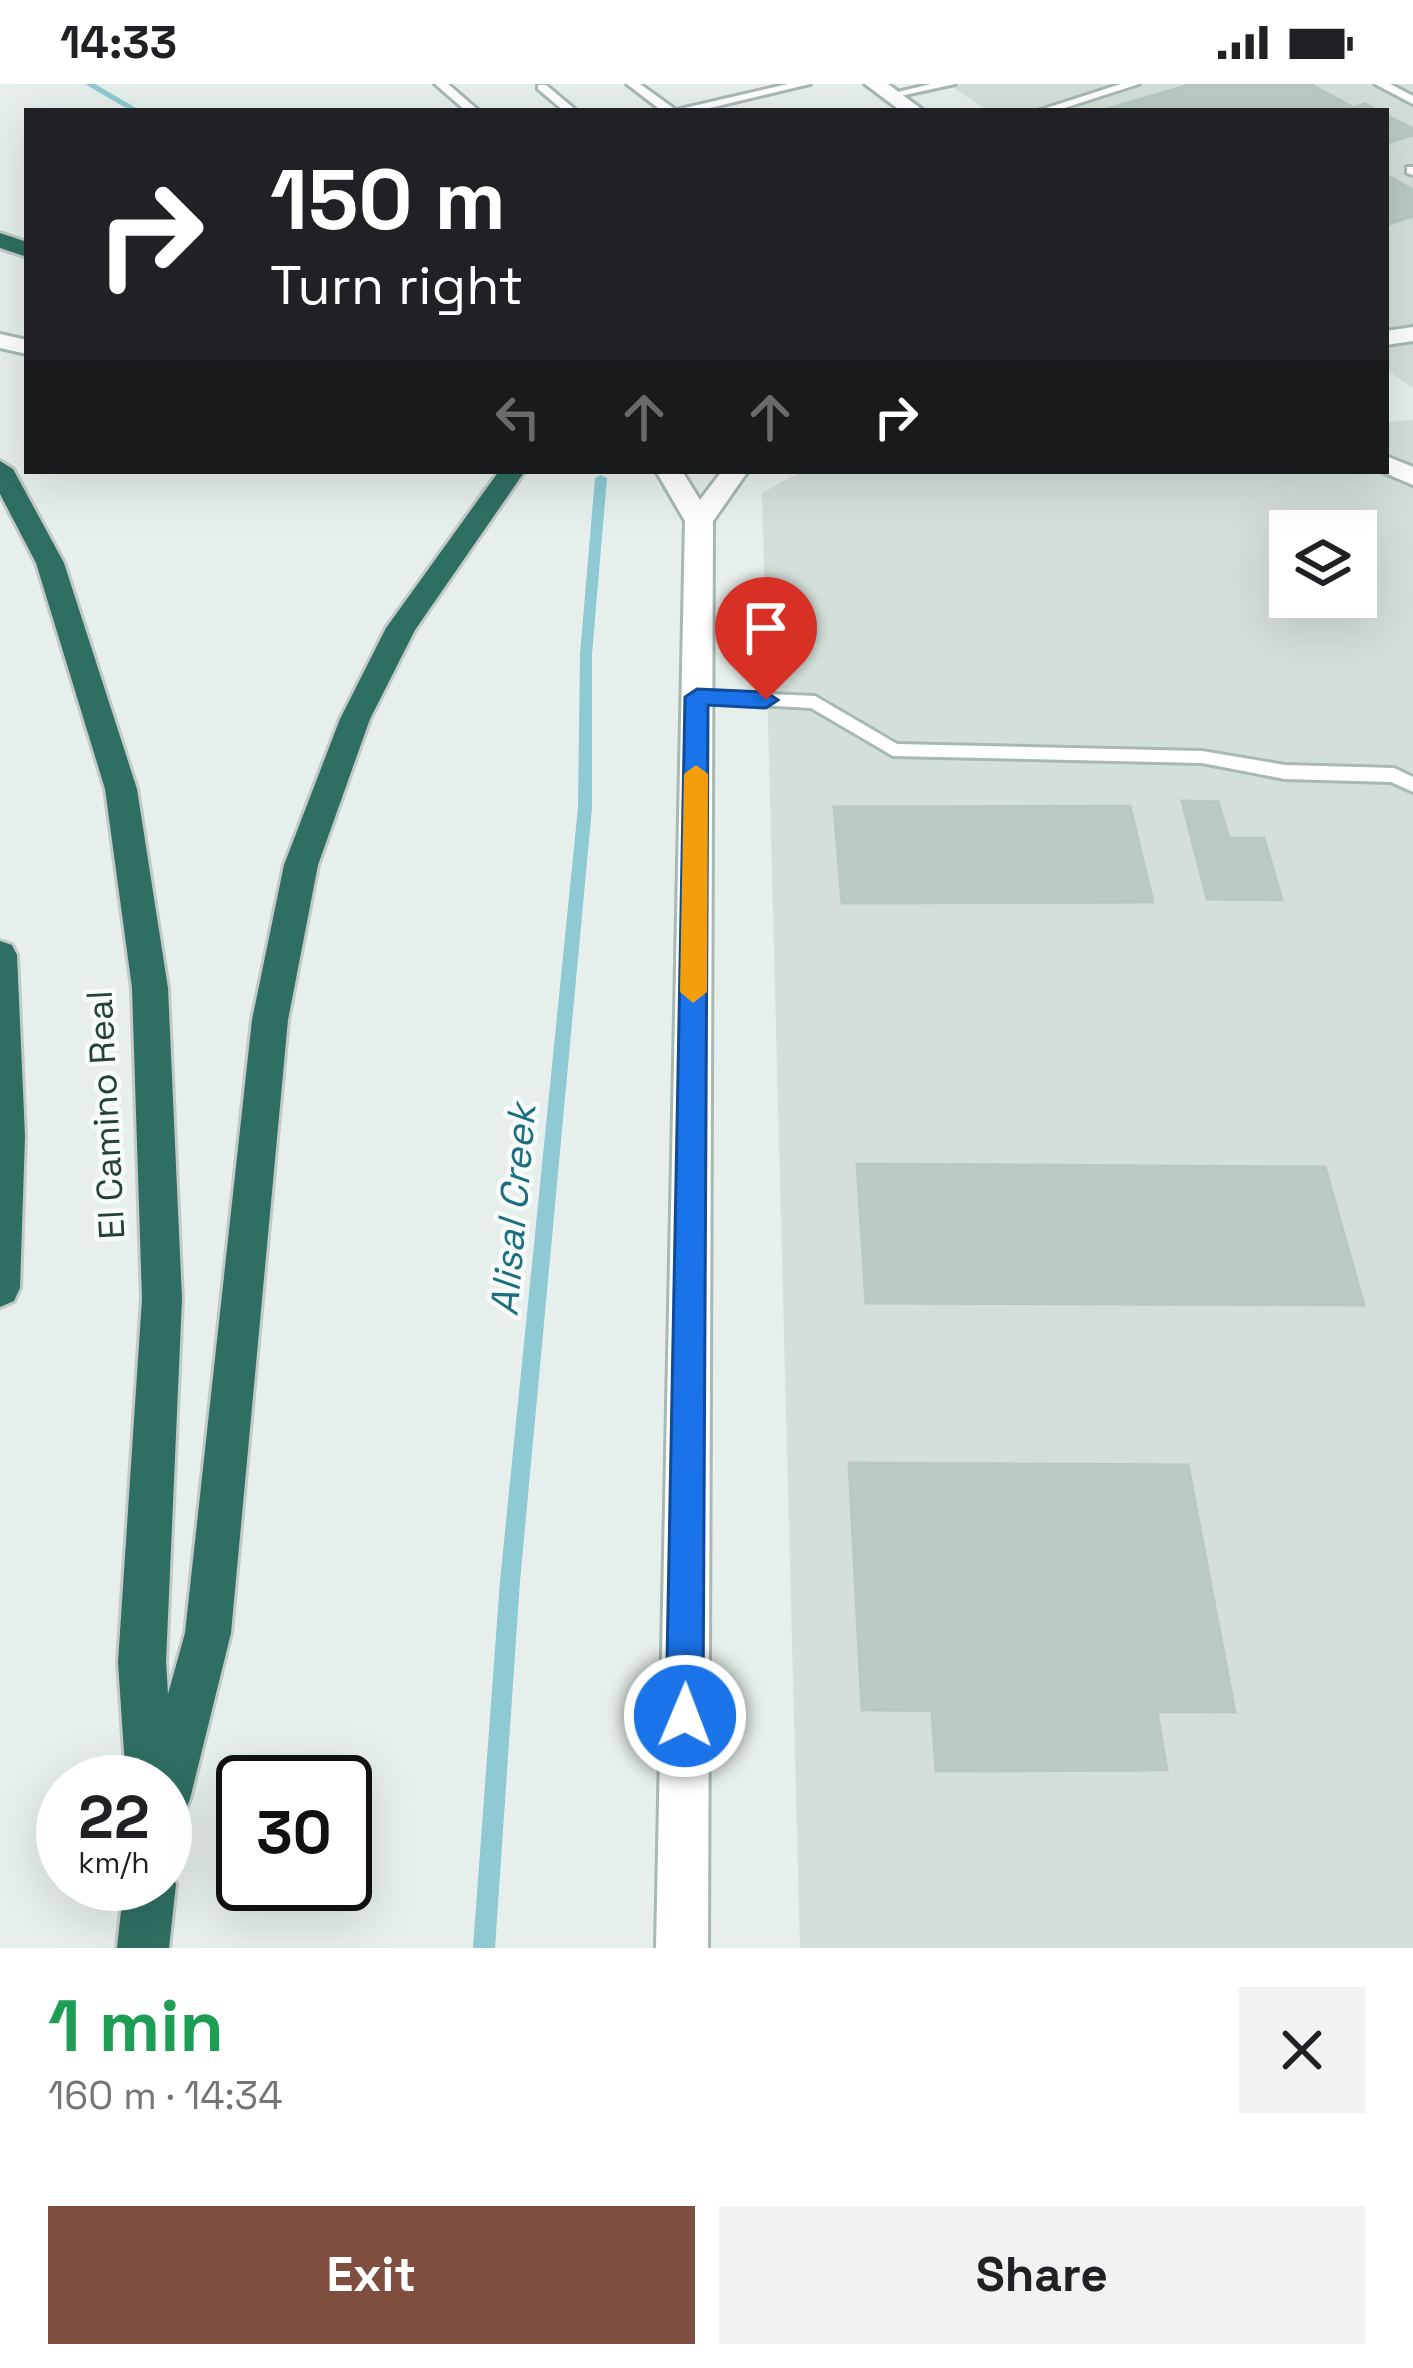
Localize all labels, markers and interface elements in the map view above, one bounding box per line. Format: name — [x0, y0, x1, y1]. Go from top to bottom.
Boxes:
text: 14:33 — [60, 14, 177, 71]
text: 150 m — [270, 146, 506, 254]
icon: right — [72, 156, 228, 312]
text: Turn right — [270, 251, 523, 320]
icon: left — [485, 384, 551, 450]
icon: ahead — [611, 384, 677, 450]
icon: ahead — [737, 384, 803, 450]
icon: right — [863, 384, 929, 450]
map controls — [1269, 510, 1377, 618]
button: layers — [1269, 510, 1377, 618]
pin — [715, 577, 817, 700]
icon: arrive — [733, 595, 799, 661]
street label: El Camino Real — [77, 989, 135, 1241]
water label: Alisal Creek — [479, 1098, 547, 1318]
position arrow — [622, 1653, 748, 1779]
speed limit sign: 30 — [216, 1755, 372, 1911]
text: 22 — [78, 1779, 150, 1856]
text: km/h — [78, 1843, 150, 1882]
text: 1 min — [48, 1980, 224, 2072]
button: close — [1239, 1987, 1365, 2113]
text: 160 m · 14:34 — [48, 2071, 283, 2120]
button: Exit — [48, 2206, 695, 2344]
button: Share — [719, 2206, 1365, 2344]

